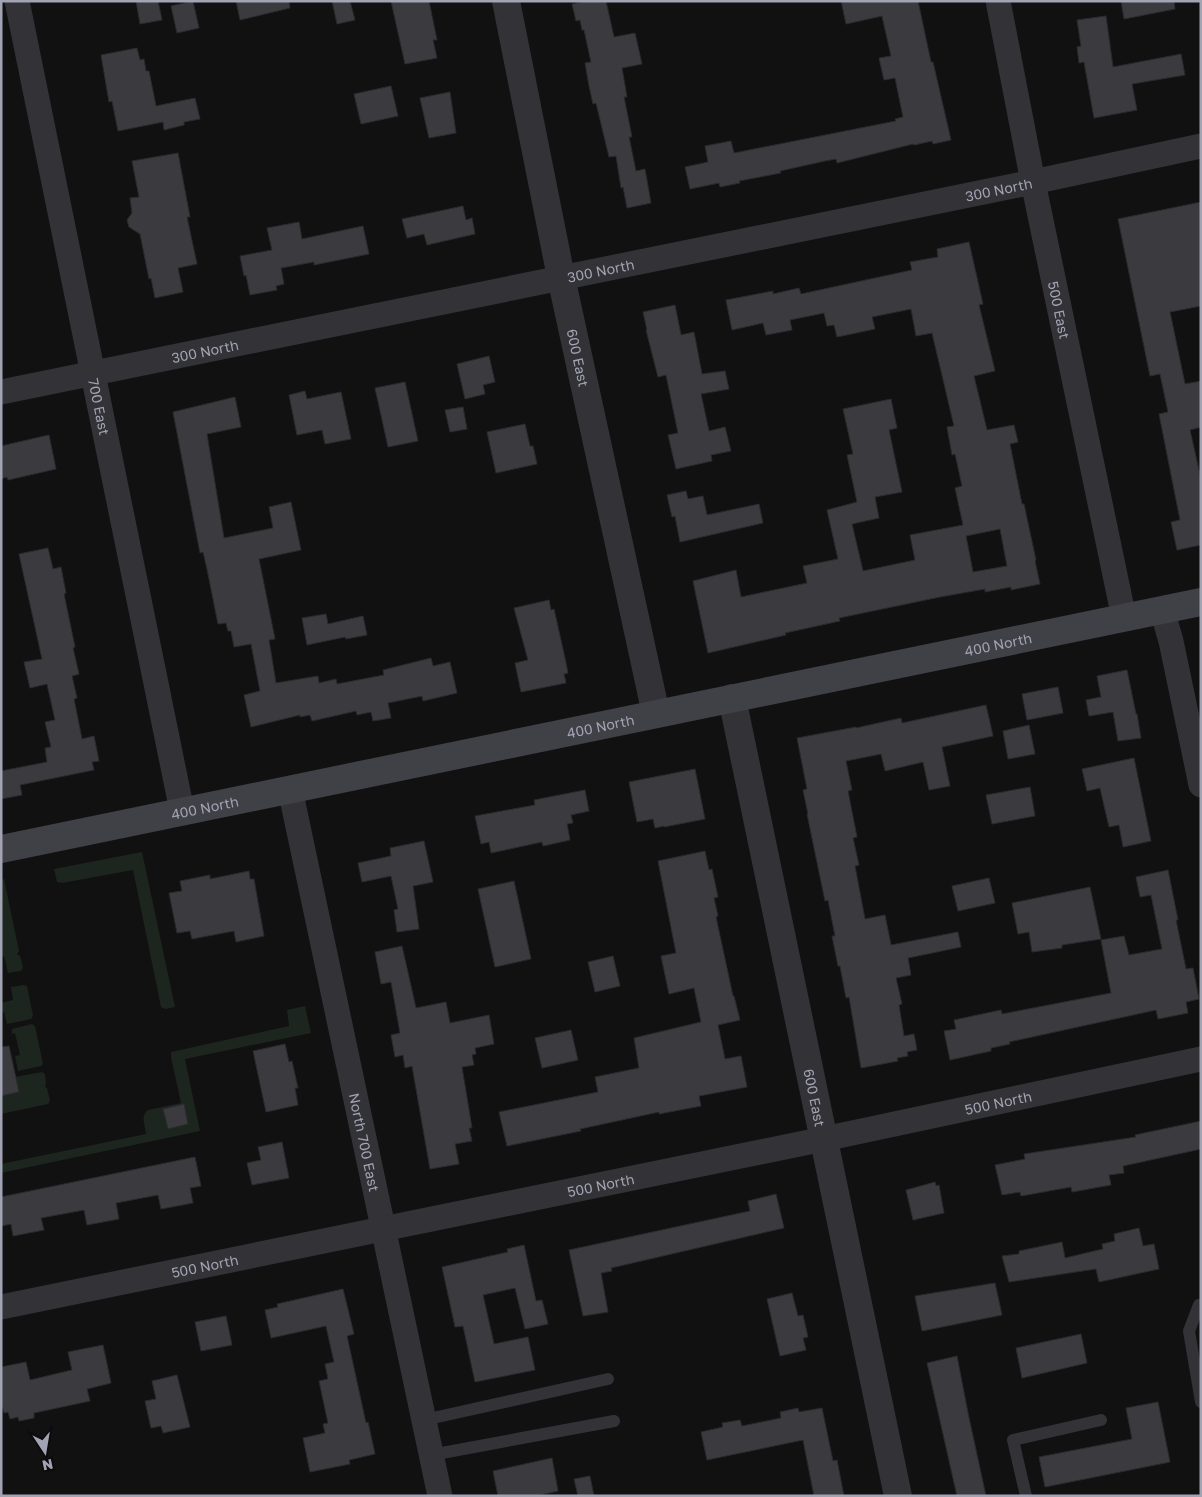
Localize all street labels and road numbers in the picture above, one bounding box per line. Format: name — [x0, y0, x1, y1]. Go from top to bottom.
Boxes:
street label: 300 North — [963, 174, 1034, 204]
street label: 300 North — [566, 255, 636, 285]
street label: 500 East — [1045, 280, 1074, 340]
street label: 600 East — [564, 327, 593, 388]
street label: 300 North — [170, 335, 240, 366]
street label: 700 East — [86, 377, 114, 437]
street label: 400 North — [963, 629, 1033, 659]
street label: 400 North — [565, 710, 636, 741]
street label: 400 North — [169, 792, 240, 822]
street label: 600 East — [801, 1067, 829, 1128]
street label: 500 North — [963, 1087, 1033, 1117]
street label: North 700 East — [346, 1091, 384, 1193]
street label: 500 North — [566, 1169, 636, 1200]
street label: 500 North — [170, 1250, 240, 1281]

